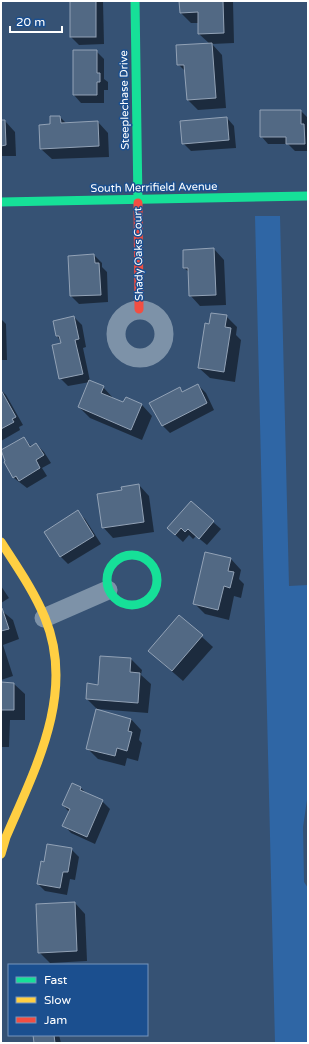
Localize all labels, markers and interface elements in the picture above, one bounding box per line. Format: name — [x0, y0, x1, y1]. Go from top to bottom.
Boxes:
scale bar — [10, 8, 62, 34]
text: 20 m — [16, 15, 45, 29]
street label: Steeplechase Drive — [117, 50, 132, 150]
street label: South Merrifield Avenue — [90, 180, 218, 195]
street label: Shady Oaks Court — [131, 207, 146, 301]
legend — [8, 964, 148, 1036]
text: Fast — [44, 973, 68, 987]
text: Slow — [44, 993, 71, 1007]
text: Jam — [44, 1013, 67, 1027]

